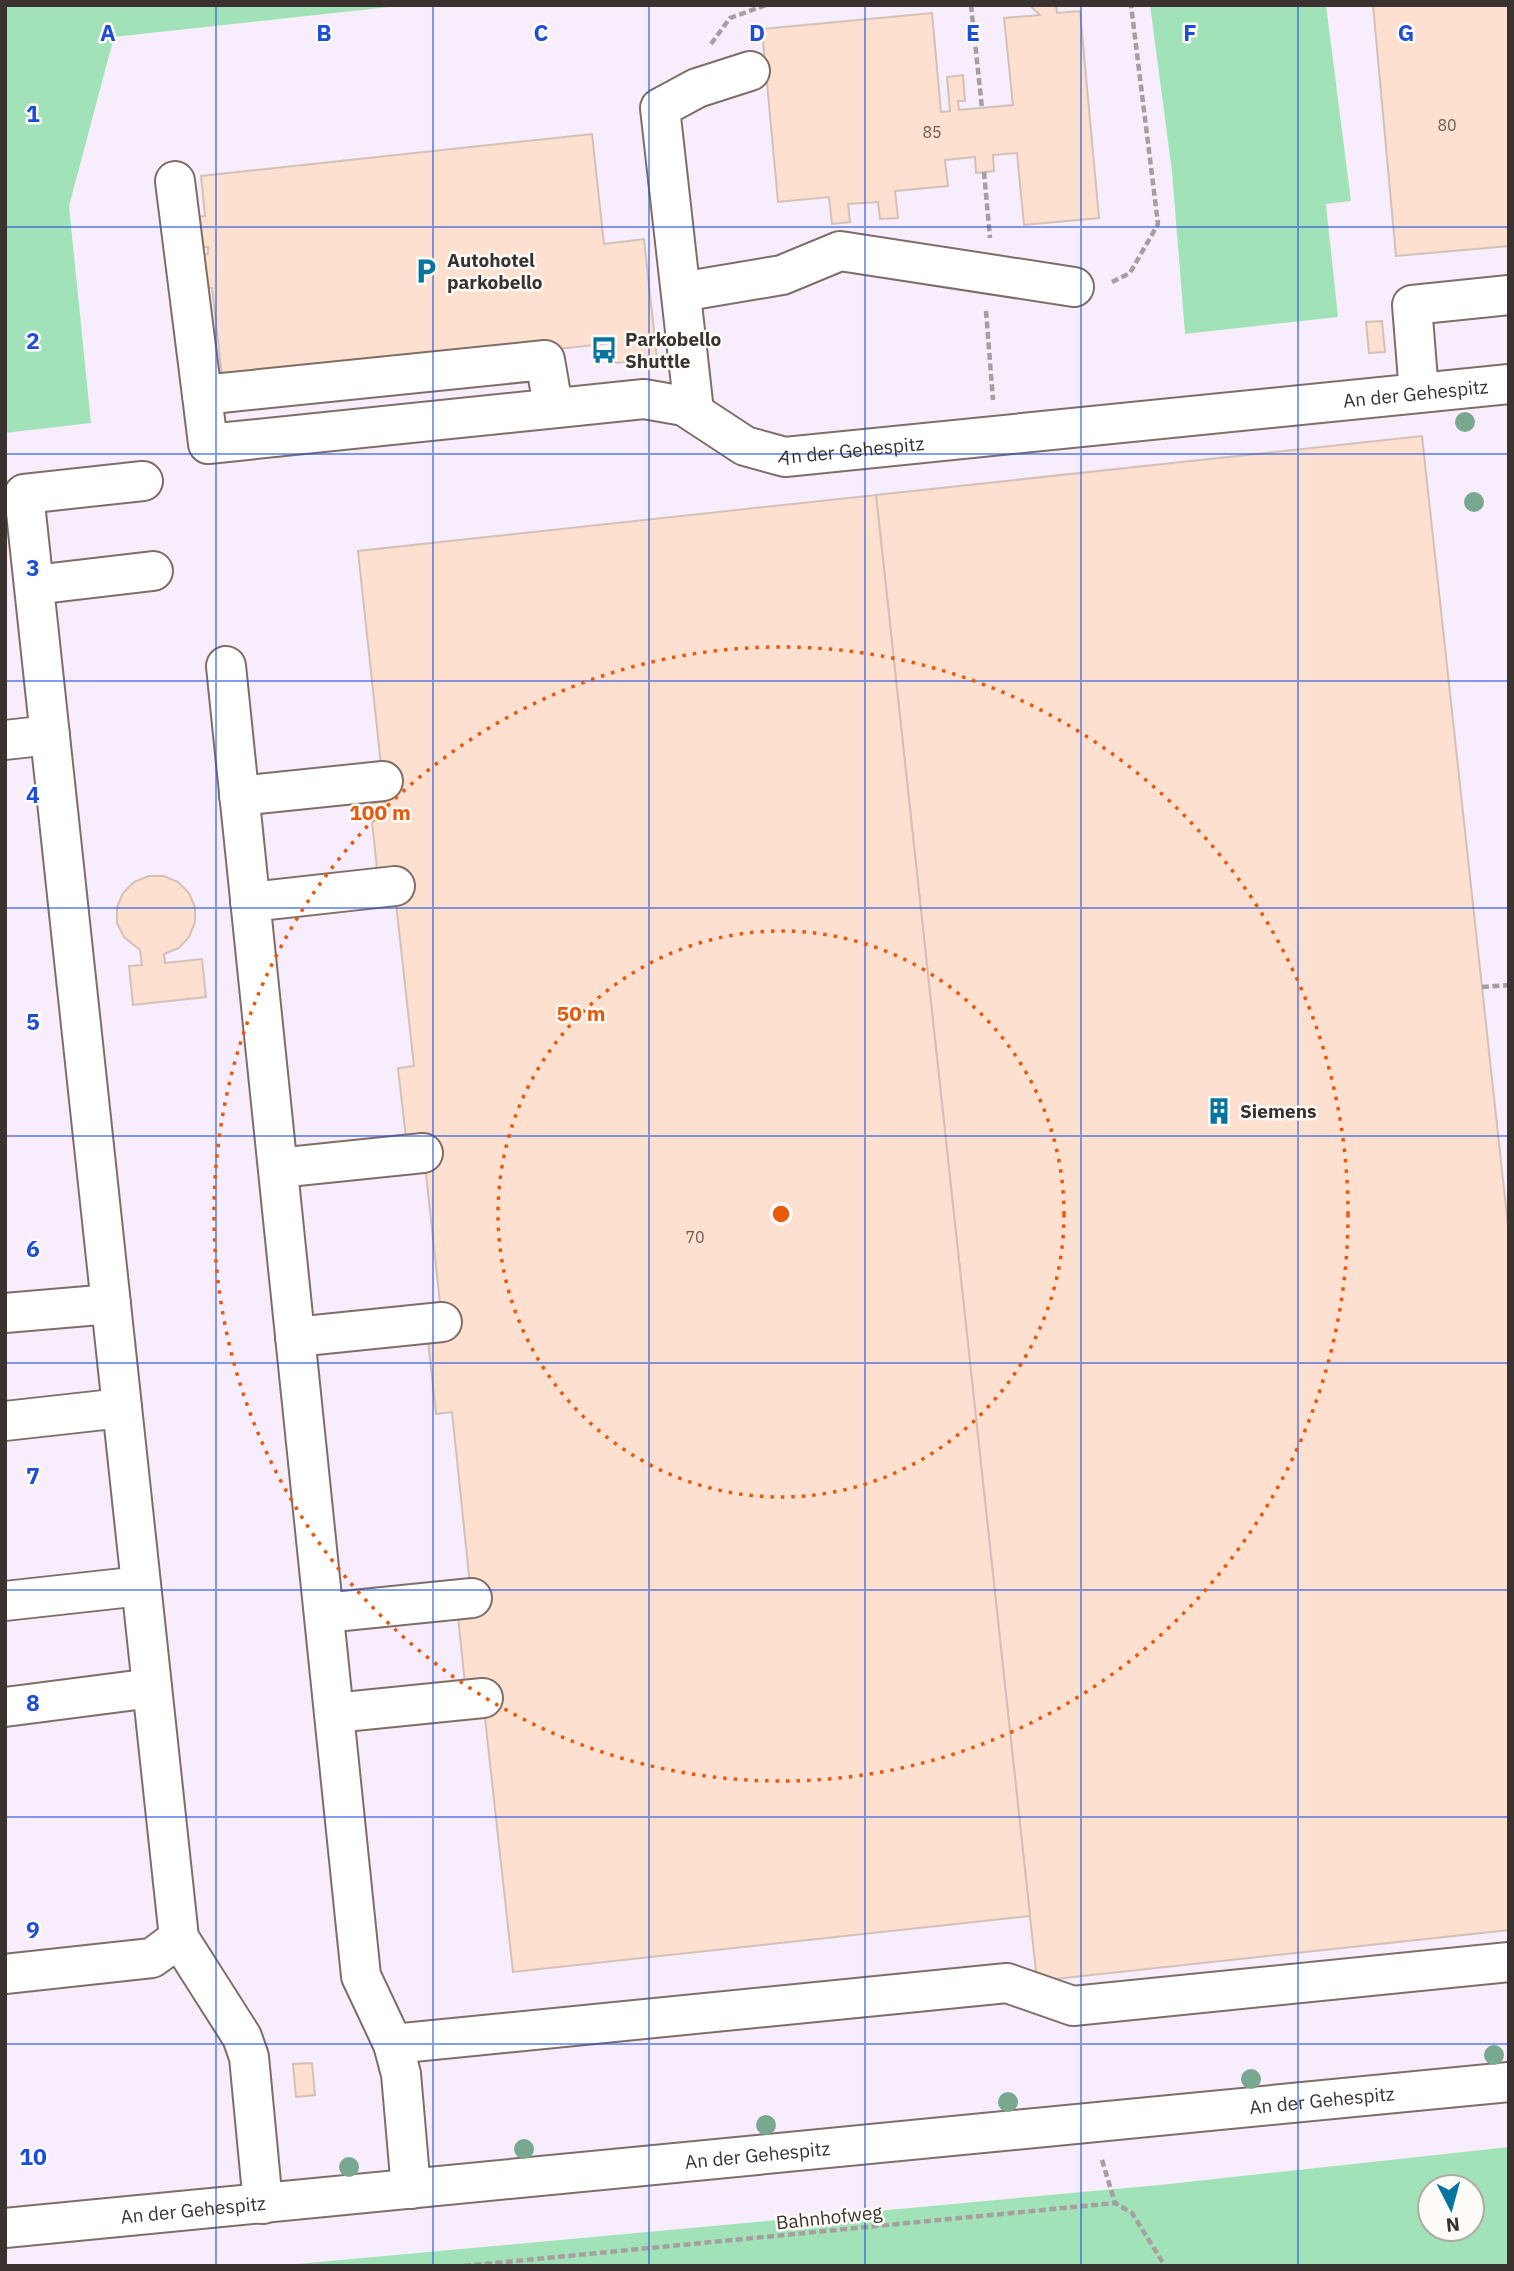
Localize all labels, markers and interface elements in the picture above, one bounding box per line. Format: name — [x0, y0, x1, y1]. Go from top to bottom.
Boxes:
text: A — [100, 17, 116, 47]
text: B — [316, 17, 332, 47]
text: C — [534, 17, 549, 47]
text: D — [749, 17, 765, 47]
text: E — [966, 17, 980, 47]
text: F — [1183, 17, 1197, 47]
text: G — [1398, 17, 1414, 47]
text: 1 — [26, 98, 40, 128]
house number: 80 — [1437, 115, 1457, 135]
house number: 85 — [922, 122, 942, 142]
place label: Autohotel parkobello — [447, 248, 543, 294]
parking icon: Autohotel parkobello — [411, 256, 441, 286]
text: 2 — [26, 325, 40, 355]
place label: Parkobello Shuttle — [625, 327, 721, 373]
bus stop icon: Parkobello Shuttle — [589, 335, 619, 365]
street label: An der Gehespitz — [1342, 374, 1490, 413]
street label: An der Gehespitz — [776, 431, 925, 470]
text: 3 — [26, 552, 40, 582]
text: 4 — [26, 779, 40, 809]
text: 100 m — [349, 798, 411, 826]
text: 50 m — [557, 999, 605, 1027]
text: 5 — [26, 1006, 40, 1036]
building icon: Siemens — [1204, 1096, 1234, 1126]
place label: Siemens — [1240, 1099, 1317, 1123]
centre of rings — [769, 1202, 793, 1226]
house number: 70 — [685, 1227, 705, 1247]
text: 6 — [26, 1233, 40, 1263]
text: 7 — [26, 1460, 40, 1490]
text: 8 — [26, 1687, 40, 1717]
text: 9 — [26, 1914, 40, 1944]
street label: An der Gehespitz — [1248, 2081, 1396, 2119]
street label: An der Gehespitz — [684, 2136, 831, 2174]
text: 10 — [19, 2141, 47, 2171]
north arrow — [1416, 2173, 1486, 2243]
street label: An der Gehespitz — [119, 2191, 267, 2229]
street label: Bahnhofweg — [775, 2199, 883, 2235]
text: N — [1445, 2212, 1461, 2238]

